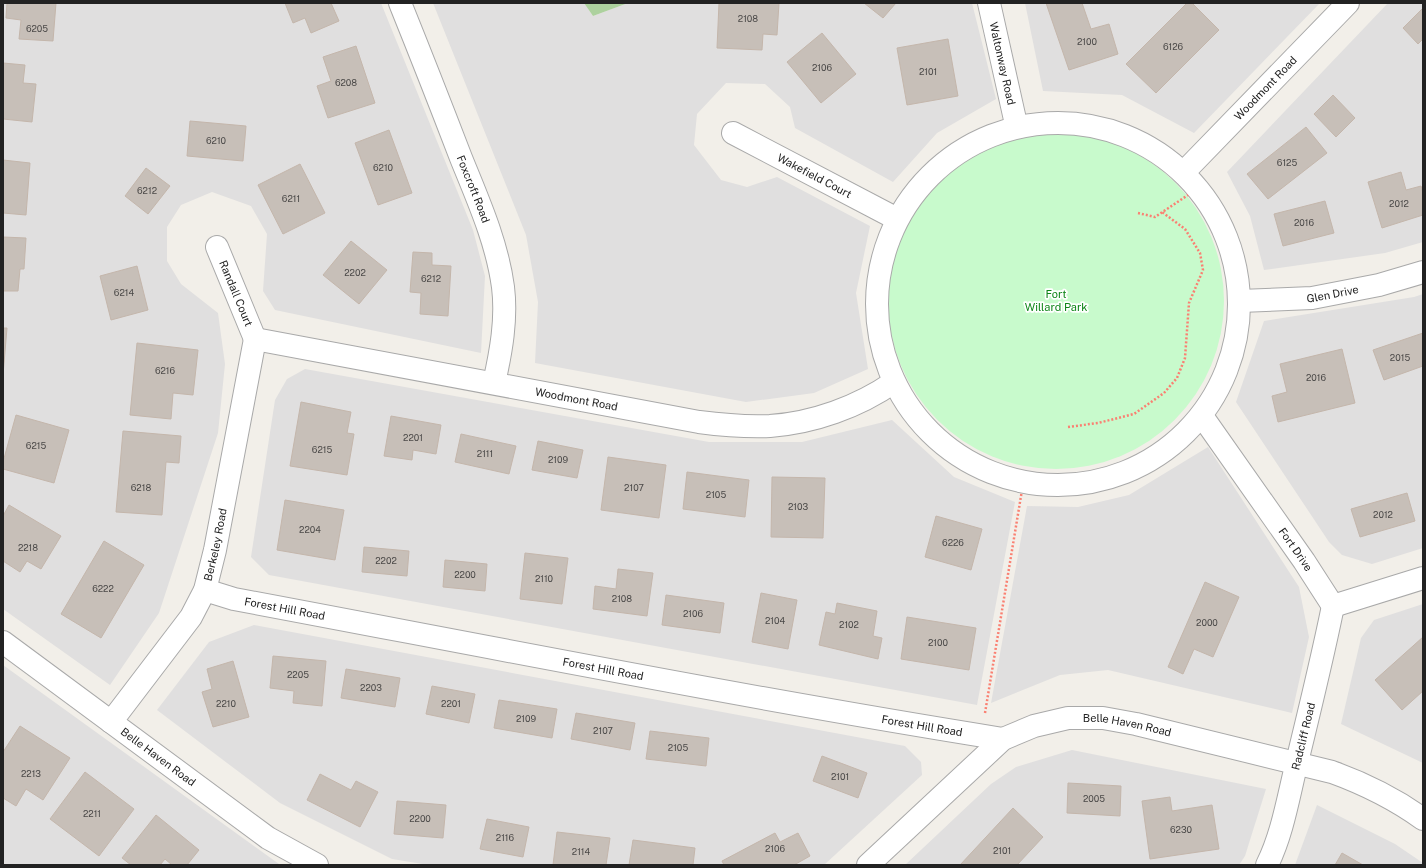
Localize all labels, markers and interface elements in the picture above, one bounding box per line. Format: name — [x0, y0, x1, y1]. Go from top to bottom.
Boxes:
house number: 2108 — [738, 13, 758, 24]
street label: Waltonway Road — [987, 21, 1018, 106]
house number: 6205 — [26, 23, 48, 34]
house number: 2100 — [1077, 36, 1097, 47]
house number: 6126 — [1163, 41, 1184, 52]
street label: Woodmont Road — [1232, 54, 1299, 122]
house number: 2106 — [812, 62, 832, 73]
house number: 2101 — [919, 66, 937, 77]
house number: 6208 — [335, 77, 357, 88]
house number: 6210 — [206, 135, 227, 146]
street label: Wakefield Court — [775, 151, 854, 200]
street label: Foxcroft Road — [455, 154, 492, 224]
house number: 6125 — [1277, 157, 1297, 168]
house number: 6210 — [373, 162, 394, 173]
house number: 6212 — [137, 185, 157, 196]
house number: 6211 — [282, 193, 300, 204]
house number: 2012 — [1389, 198, 1409, 209]
house number: 2016 — [1294, 217, 1314, 228]
street label: Randall Court — [217, 258, 255, 328]
house number: 2202 — [344, 267, 366, 278]
house number: 6212 — [421, 273, 441, 284]
street label: Glen Drive — [1306, 283, 1360, 304]
house number: 6214 — [114, 287, 134, 298]
park label: Fort Willard Park — [1025, 288, 1087, 313]
house number: 2015 — [1390, 352, 1410, 363]
house number: 6216 — [155, 365, 176, 376]
house number: 2016 — [1306, 372, 1326, 383]
street label: Woodmont Road — [534, 385, 619, 413]
house number: 2201 — [403, 432, 423, 443]
house number: 6215 — [26, 440, 46, 451]
house number: 6215 — [312, 444, 332, 455]
house number: 2111 — [477, 448, 493, 459]
house number: 2109 — [548, 454, 568, 465]
house number: 6218 — [131, 482, 151, 493]
house number: 2107 — [624, 482, 644, 493]
house number: 2105 — [706, 489, 726, 500]
house number: 2103 — [788, 501, 808, 512]
street label: Berkeley Road — [202, 507, 229, 582]
house number: 2012 — [1373, 509, 1393, 520]
house number: 2204 — [299, 524, 321, 535]
street label: Fort Drive — [1276, 525, 1315, 573]
house number: 6226 — [942, 537, 964, 548]
house number: 2218 — [18, 542, 38, 553]
house number: 2202 — [375, 555, 397, 566]
house number: 2200 — [454, 569, 476, 580]
house number: 2110 — [535, 573, 554, 584]
house number: 6222 — [92, 583, 114, 594]
house number: 2108 — [612, 593, 632, 604]
street label: Forest Hill Road — [243, 595, 326, 622]
house number: 2106 — [683, 608, 703, 619]
house number: 2104 — [765, 615, 785, 626]
house number: 2000 — [1196, 617, 1218, 628]
house number: 2102 — [839, 619, 859, 630]
house number: 2100 — [928, 637, 948, 648]
street label: Forest Hill Road — [562, 655, 644, 682]
house number: 2205 — [287, 669, 309, 680]
house number: 2203 — [360, 682, 382, 693]
house number: 2210 — [216, 698, 236, 709]
house number: 2201 — [441, 698, 461, 709]
street label: Radcliff Road — [1289, 701, 1317, 771]
street label: Belle Haven Road — [1083, 712, 1173, 738]
house number: 2109 — [516, 713, 536, 724]
street label: Forest Hill Road — [881, 713, 963, 738]
street label: Belle Haven Road — [118, 725, 198, 788]
house number: 2107 — [593, 725, 613, 736]
house number: 2105 — [668, 742, 688, 753]
house number: 2213 — [21, 768, 41, 779]
house number: 2101 — [831, 771, 849, 782]
house number: 2005 — [1083, 793, 1105, 804]
house number: 2211 — [83, 808, 101, 819]
house number: 2200 — [409, 813, 431, 824]
house number: 6230 — [1170, 824, 1193, 835]
house number: 2116 — [496, 832, 515, 843]
house number: 2106 — [765, 843, 785, 854]
house number: 2101 — [993, 845, 1011, 856]
house number: 2114 — [572, 846, 591, 857]

